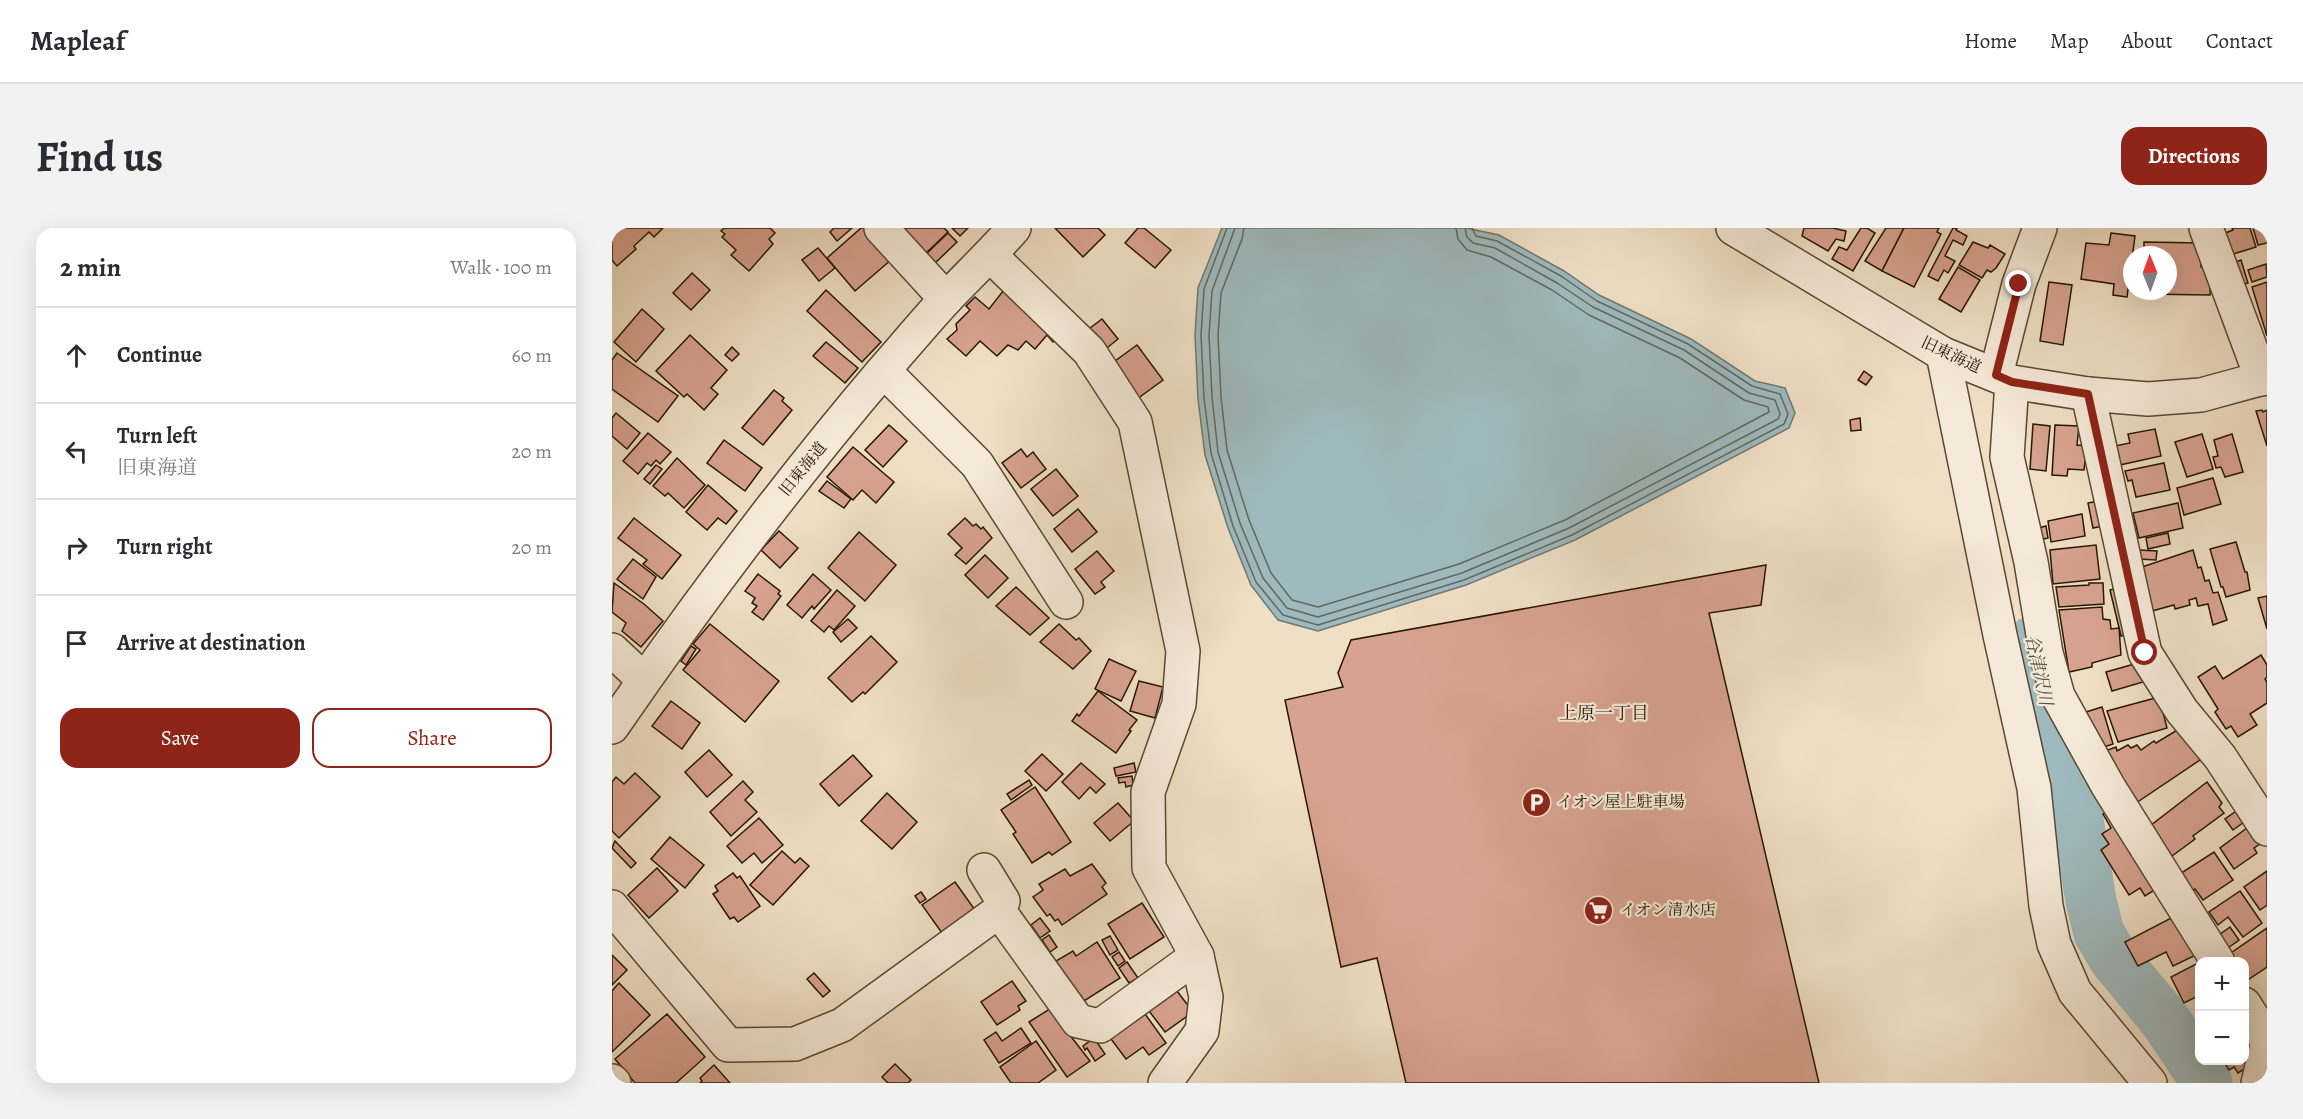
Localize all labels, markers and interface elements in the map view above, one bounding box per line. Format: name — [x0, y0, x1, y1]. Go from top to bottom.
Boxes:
text: Mapleaf — [30, 22, 125, 60]
text: Home — [1964, 27, 2017, 55]
text: Map — [2050, 27, 2088, 55]
text: About — [2121, 27, 2173, 55]
text: Contact — [2206, 27, 2273, 55]
button: Directions — [2121, 127, 2267, 185]
text: Find us — [36, 128, 163, 185]
north arrow — [2123, 246, 2177, 300]
text: 2 min — [60, 250, 121, 285]
text: Walk · 100 m — [450, 254, 552, 281]
route end — [2005, 270, 2031, 296]
street label: 旧東海道 — [1917, 332, 1985, 378]
icon: ahead — [60, 339, 93, 372]
text: Continue — [117, 340, 202, 370]
text: 60 m — [512, 342, 552, 369]
text: Turn left — [117, 421, 197, 451]
icon: left — [60, 435, 93, 468]
street label: 旧東海道 — [774, 437, 832, 501]
text: 20 m — [511, 438, 552, 465]
text: 旧東海道 — [117, 454, 197, 481]
icon: right — [60, 531, 93, 564]
text: Turn right — [117, 532, 213, 562]
text: 20 m — [511, 534, 552, 561]
icon: arrive — [60, 627, 93, 660]
text: Arrive at destination — [117, 628, 306, 658]
water label: 谷津沢川 — [2020, 632, 2059, 710]
route start — [2131, 639, 2157, 665]
district label: 上原一丁目 — [1559, 701, 1649, 725]
button: Save — [60, 708, 300, 768]
button: Share — [312, 708, 552, 768]
parking icon: イオン屋上駐車場 — [1520, 786, 1552, 818]
place label: イオン屋上駐車場 — [1557, 791, 1685, 813]
supermarket icon: イオン清水店 — [1583, 894, 1615, 926]
place label: イオン清水店 — [1620, 899, 1716, 921]
map controls — [2195, 957, 2249, 1065]
button: + — [2195, 957, 2249, 1011]
button: − — [2195, 1011, 2249, 1065]

